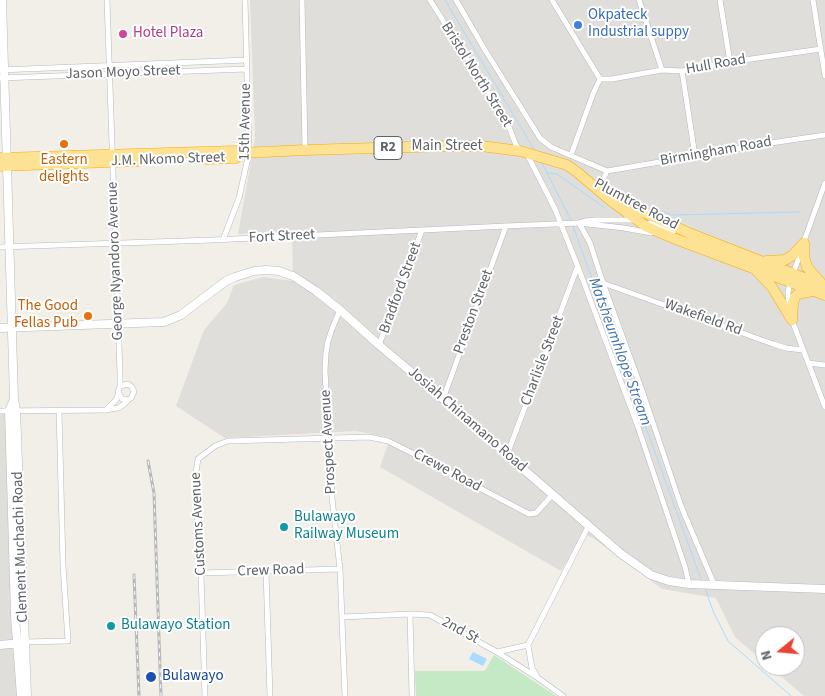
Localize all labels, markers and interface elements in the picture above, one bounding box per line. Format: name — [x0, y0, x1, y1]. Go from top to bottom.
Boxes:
place label: Okpateck Industrial suppy — [588, 7, 689, 42]
street label: Bristol North Street — [436, 19, 516, 131]
marker: Okpateck Industrial suppy — [572, 19, 584, 31]
place label: Hotel Plaza — [133, 25, 203, 43]
marker: Hotel Plaza — [117, 28, 129, 40]
street label: Hull Road — [685, 51, 747, 79]
street label: Jason Moyo Street — [65, 62, 181, 84]
street label: 15th Avenue — [236, 83, 256, 161]
street label: Birmingham Road — [659, 133, 773, 171]
road number: R2 — [374, 136, 402, 160]
marker: Eastern delights — [58, 138, 70, 150]
street label: Main Street — [412, 138, 482, 156]
street label: J.M. Nkomo Street — [111, 149, 225, 171]
place label: Eastern delights — [39, 152, 89, 187]
street label: Plumtree Road — [591, 175, 681, 235]
street label: George Nyandoro Avenue — [104, 181, 128, 341]
street label: Fort Street — [248, 226, 316, 248]
street label: Bradford Street — [376, 240, 426, 336]
street label: Preston Street — [450, 267, 498, 357]
water label: Matsheumhlope Stream — [583, 275, 655, 429]
street label: Wakefield Rd — [662, 296, 744, 340]
place label: The Good Fellas Pub — [14, 298, 78, 333]
marker: The Good Fellas Pub — [82, 310, 94, 322]
street label: Charlisle Street — [518, 313, 568, 409]
street label: Josiah Chinamano Road — [404, 363, 530, 477]
street label: Prospect Avenue — [317, 389, 341, 495]
street label: Crewe Road — [410, 446, 484, 496]
street label: Clement Muchachi Road — [9, 471, 33, 623]
street label: Customs Avenue — [187, 472, 211, 576]
place label: Bulawayo Railway Museum — [294, 509, 399, 544]
marker: Bulawayo Railway Museum — [278, 521, 290, 533]
street label: Crew Road — [237, 561, 305, 581]
street label: 2nd St — [438, 614, 482, 648]
place label: Bulawayo Station — [121, 617, 230, 635]
marker: Bulawayo Station — [105, 620, 117, 632]
north arrow — [755, 626, 805, 676]
text: N — [756, 648, 778, 662]
place label: Bulawayo — [162, 668, 224, 686]
marker: Bulawayo — [144, 670, 158, 684]

